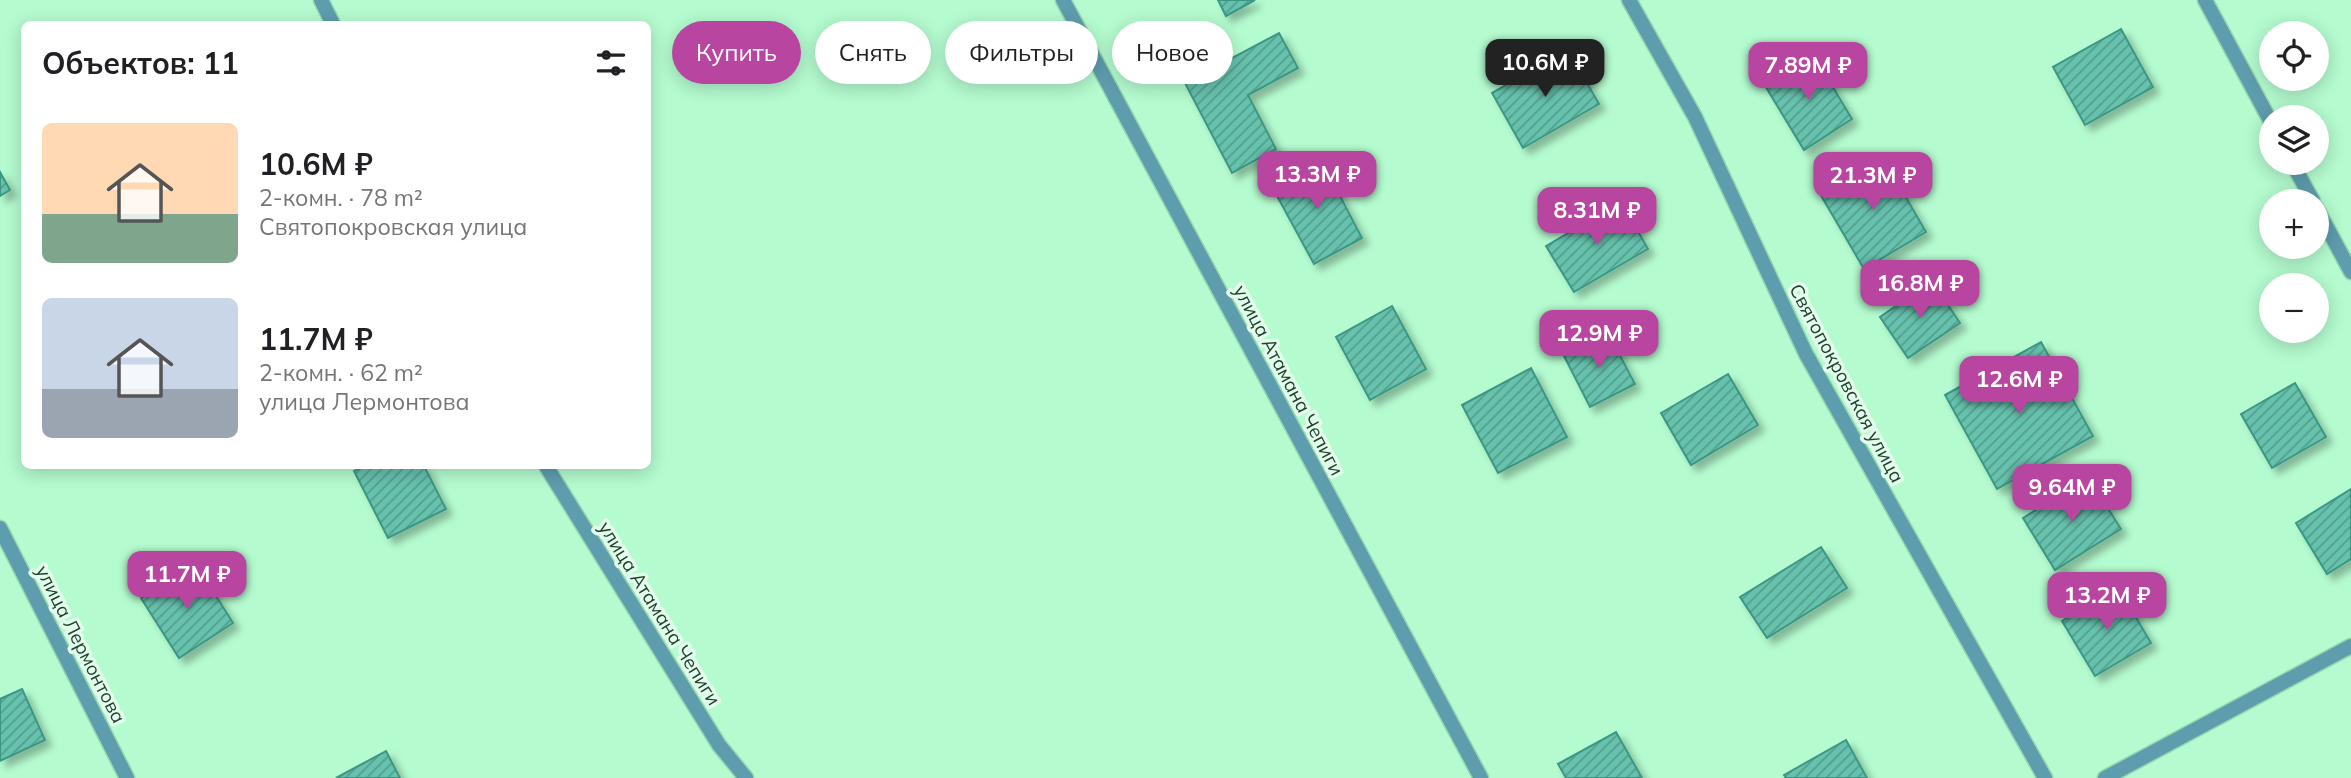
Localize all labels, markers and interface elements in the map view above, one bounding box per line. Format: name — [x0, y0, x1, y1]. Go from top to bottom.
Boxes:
chip: Купить — [672, 21, 801, 84]
chip: Снять — [815, 21, 931, 84]
chip: Фильтры — [945, 21, 1098, 84]
chip: Новое — [1112, 21, 1233, 84]
map controls — [2259, 21, 2329, 343]
button: locate — [2259, 21, 2329, 91]
pin: 10.6M ₽ — [1480, 40, 1610, 99]
pin: 7.89M ₽ — [1743, 42, 1873, 102]
text: Объектов: 11 — [42, 44, 239, 82]
icon: filters — [592, 44, 630, 82]
text: 10.6M ₽ — [1501, 47, 1589, 76]
text: 7.89M ₽ — [1764, 50, 1852, 79]
button: layers — [2259, 105, 2329, 175]
text: 10.6M ₽ — [259, 145, 373, 183]
icon: home — [98, 151, 182, 235]
pin: 13.3M ₽ — [1252, 152, 1382, 211]
pin: 21.3M ₽ — [1808, 152, 1938, 212]
text: 13.3M ₽ — [1273, 159, 1361, 188]
text: 21.3M ₽ — [1829, 160, 1917, 189]
text: 2-комн. · 78 m² — [259, 183, 423, 212]
pin: 8.31M ₽ — [1532, 188, 1662, 247]
button: + — [2259, 189, 2329, 259]
text: 8.31M ₽ — [1553, 195, 1641, 224]
text: Святопокровская улица — [259, 212, 527, 241]
pin: 16.8M ₽ — [1855, 260, 1985, 320]
text: 16.8M ₽ — [1876, 268, 1964, 297]
button: − — [2259, 273, 2329, 343]
street label: Святопокровская улица — [1784, 280, 1910, 486]
street label: улица Атамана Чепиги — [1229, 281, 1349, 479]
pin: 12.9M ₽ — [1534, 310, 1664, 370]
text: 12.9M ₽ — [1555, 318, 1643, 347]
text: 11.7M ₽ — [259, 320, 373, 358]
icon: home — [98, 326, 182, 410]
pin: 12.6M ₽ — [1954, 356, 2084, 416]
text: 2-комн. · 62 m² — [259, 358, 423, 387]
text: 12.6M ₽ — [1975, 364, 2063, 393]
text: улица Лермонтова — [259, 387, 470, 416]
pin: 9.64M ₽ — [2007, 464, 2137, 524]
text: 9.64M ₽ — [2028, 472, 2116, 501]
street label: улица Атамана Чепиги — [594, 517, 726, 709]
pin: 11.7M ₽ — [122, 552, 252, 611]
text: 11.7M ₽ — [143, 559, 231, 588]
street label: улица Лермонтова — [31, 561, 131, 727]
pin: 13.2M ₽ — [2042, 572, 2172, 632]
text: 13.2M ₽ — [2063, 580, 2151, 609]

